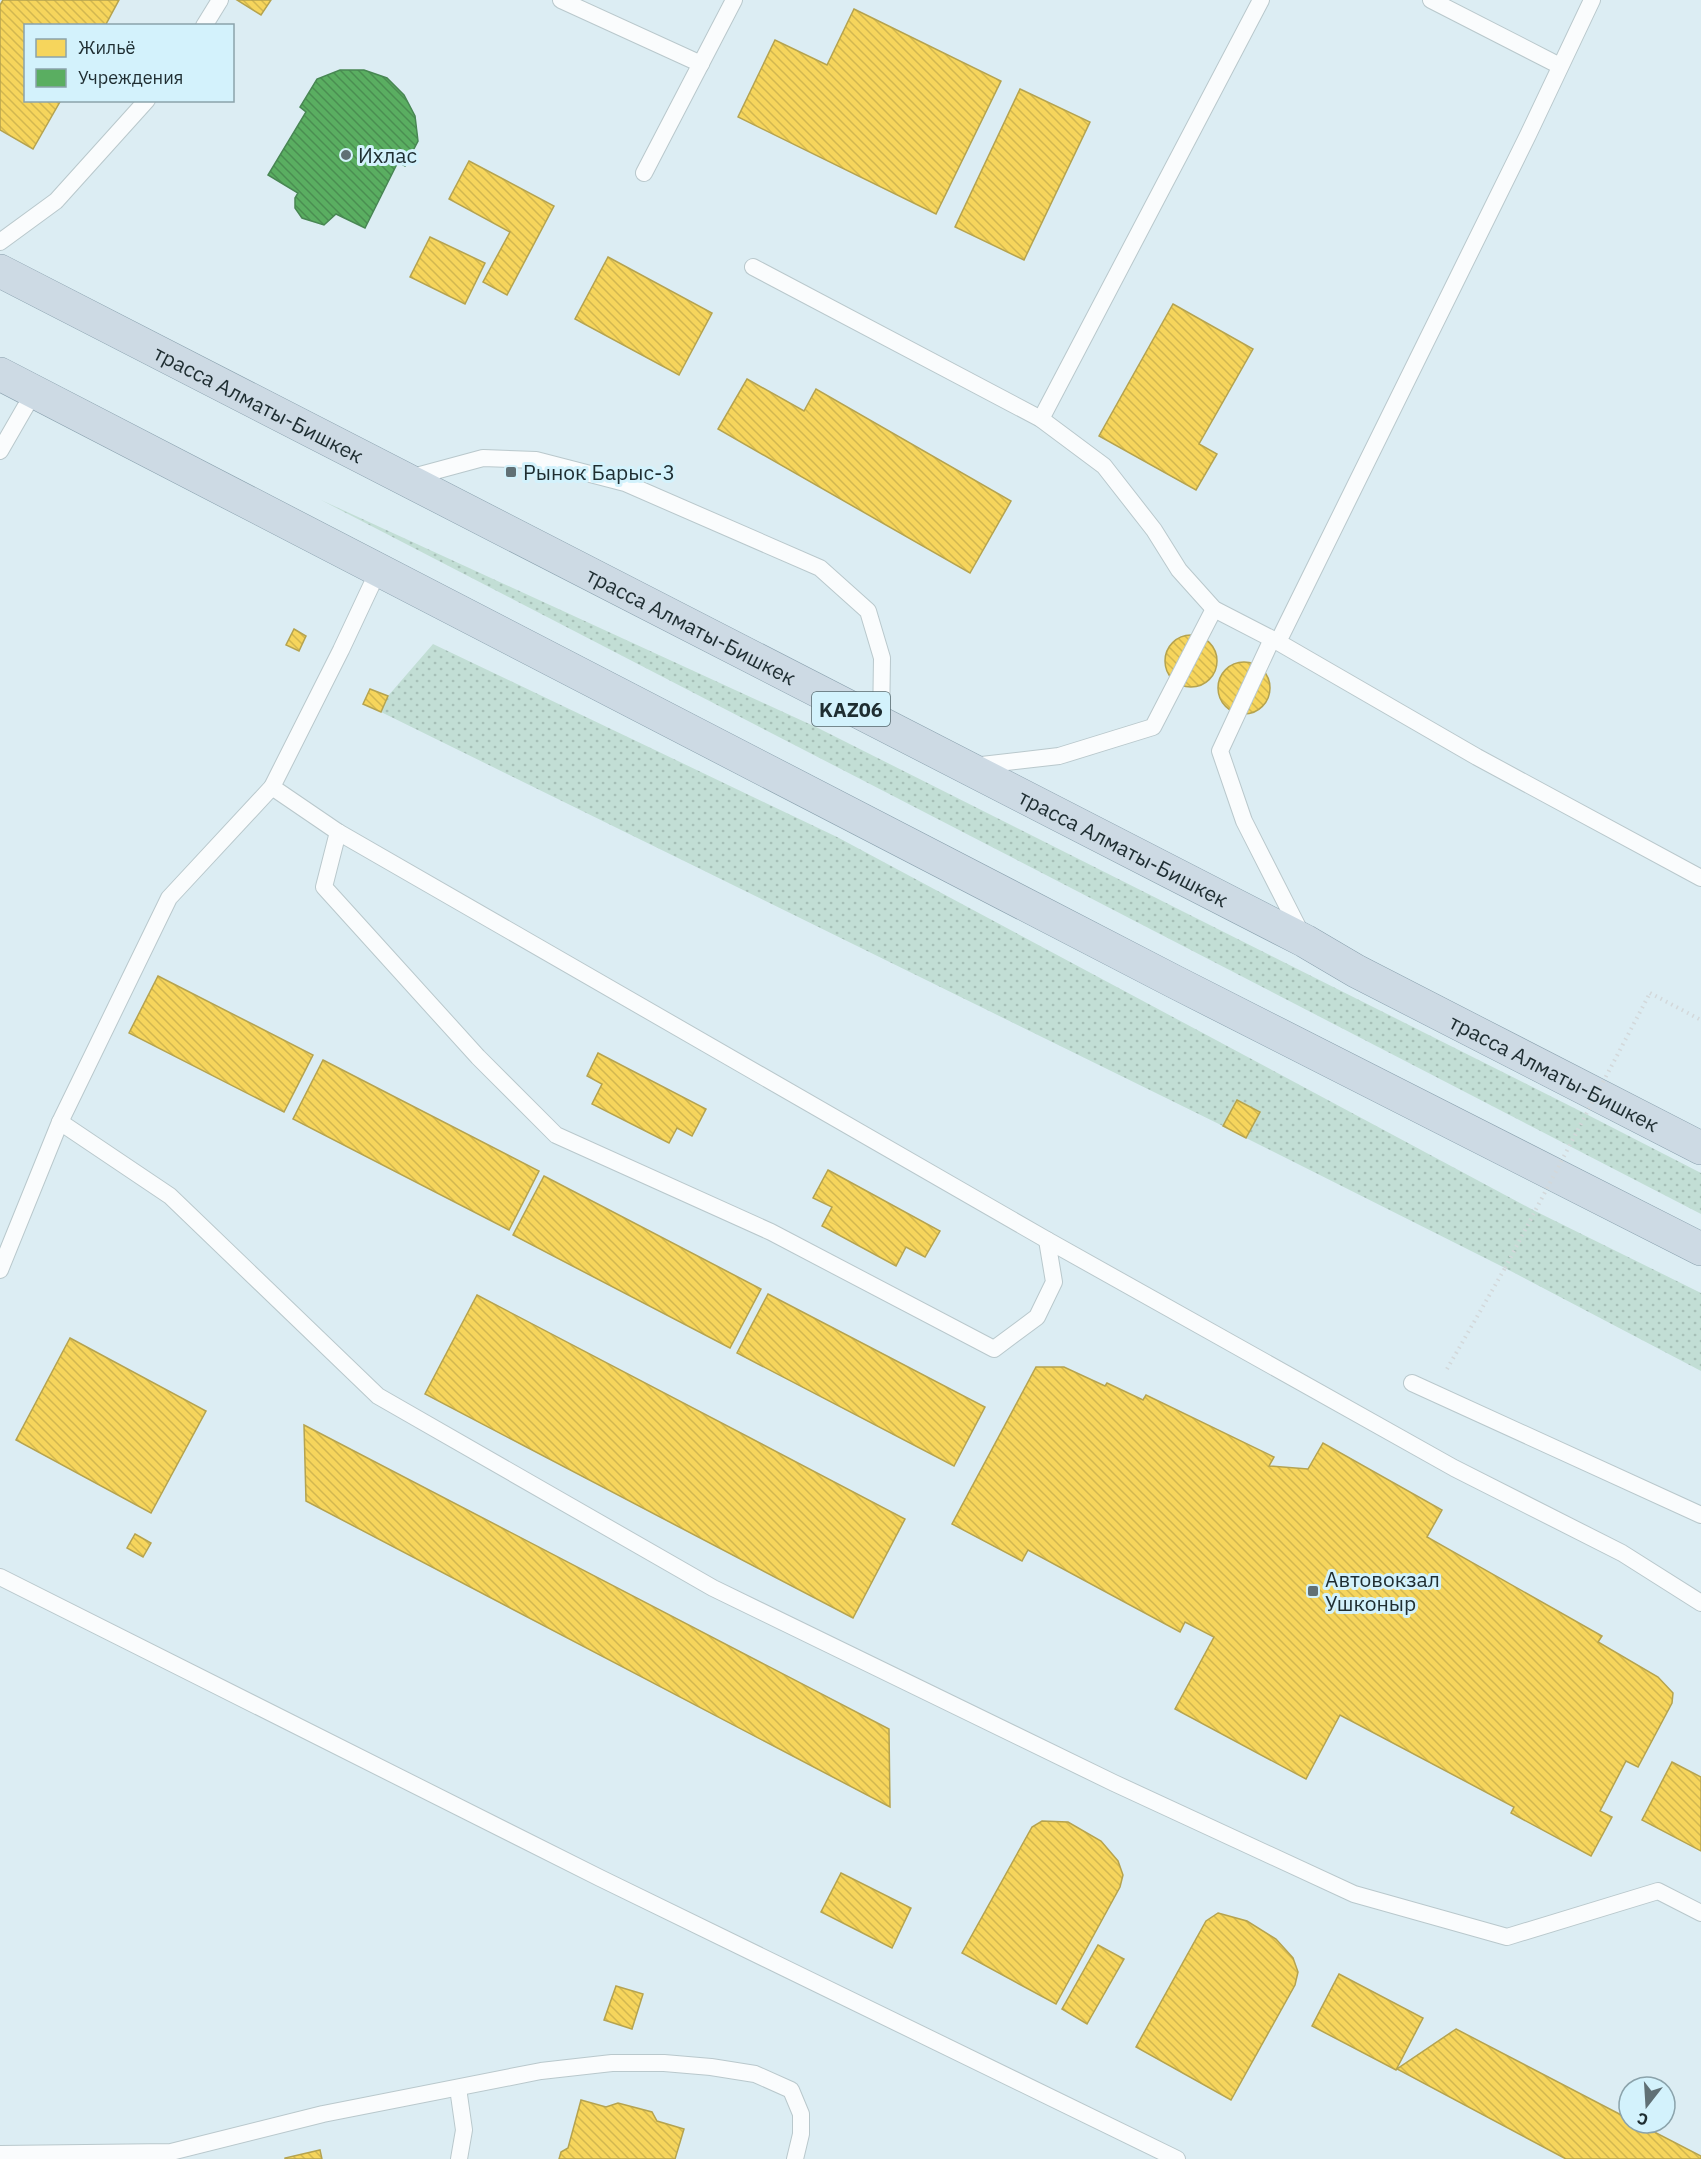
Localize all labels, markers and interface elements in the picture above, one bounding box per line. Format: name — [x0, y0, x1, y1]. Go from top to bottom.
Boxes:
legend — [24, 24, 234, 102]
text: Жильё — [78, 36, 136, 59]
text: Учреждения — [78, 66, 183, 89]
place label: Ихлас — [358, 141, 417, 169]
marker: Ихлас — [339, 148, 353, 162]
street label: трасса Алматы-Бишкек — [149, 338, 368, 469]
place label: Рынок Барыс-3 — [523, 458, 675, 486]
marker: Рынок Барыс-3 — [504, 465, 518, 479]
street label: трасса Алматы-Бишкек — [582, 560, 801, 691]
road number: KАZ06 — [812, 692, 890, 726]
street label: трасса Алматы-Бишкек — [1014, 782, 1233, 913]
street label: трасса Алматы-Бишкек — [1445, 1007, 1664, 1138]
place label: Автовокзал Ушконыр — [1325, 1565, 1440, 1617]
marker: Автовокзал Ушконыр — [1306, 1584, 1320, 1598]
north arrow — [1617, 2075, 1677, 2135]
text: С — [1635, 2108, 1651, 2130]

